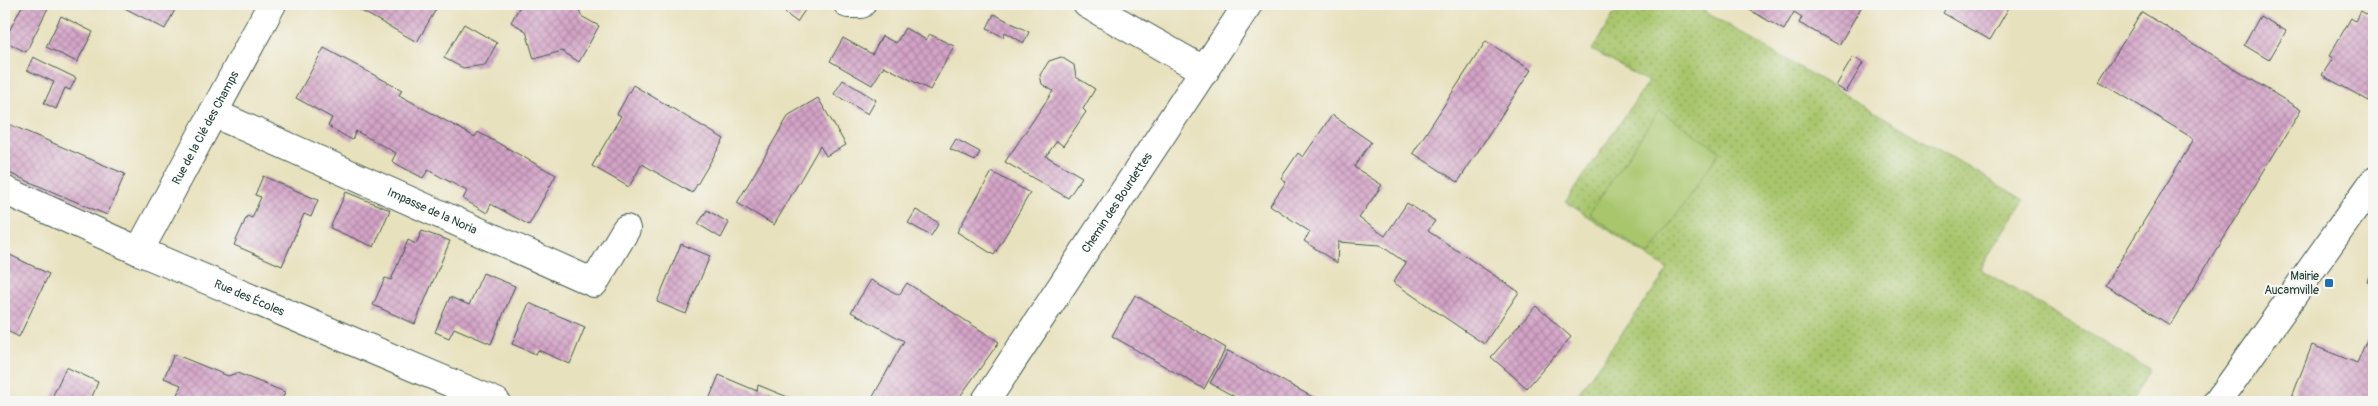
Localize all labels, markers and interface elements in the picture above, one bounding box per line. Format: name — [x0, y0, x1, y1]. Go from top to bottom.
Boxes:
street label: Rue de la Clé des Champs — [169, 68, 243, 187]
street label: Chemin des Bourdettes — [1079, 149, 1156, 256]
street label: Impasse de la Noria — [385, 185, 480, 238]
place label: Mairie Aucamville — [2264, 269, 2319, 298]
street label: Rue des Écoles — [212, 277, 287, 320]
marker: Mairie Aucamville — [2323, 277, 2335, 289]

